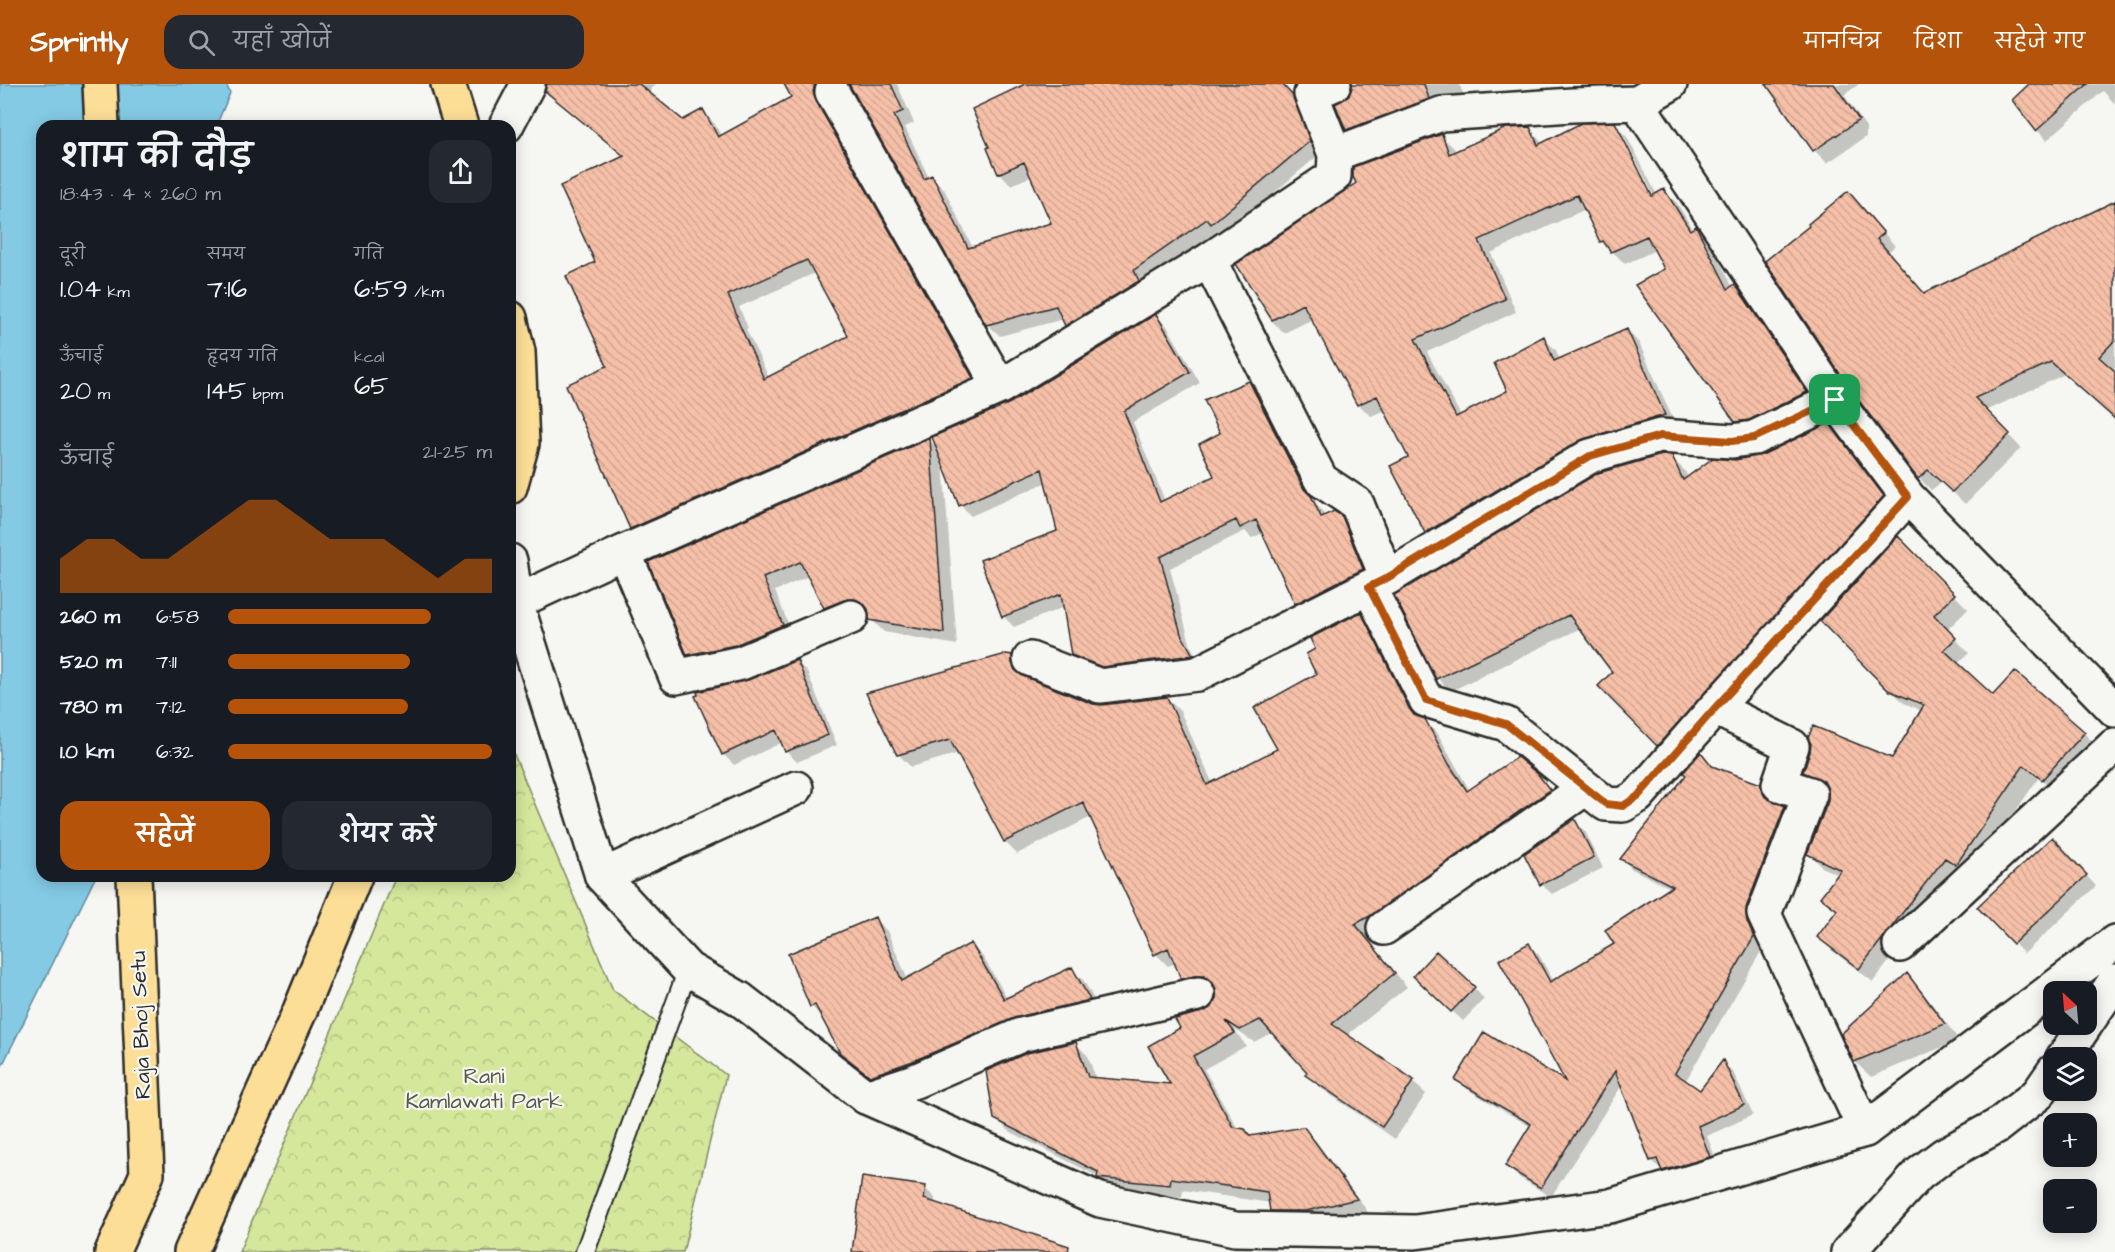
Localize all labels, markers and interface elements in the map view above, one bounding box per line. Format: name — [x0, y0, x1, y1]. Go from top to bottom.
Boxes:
search box — [164, 15, 584, 69]
text: Sprintly — [30, 23, 128, 62]
icon: search — [185, 26, 218, 59]
text: यहाँ खोजें — [233, 26, 331, 57]
text: मानचित्र — [1804, 27, 1881, 56]
text: दिशा — [1914, 27, 1962, 56]
text: सहेजे गए — [1995, 27, 2085, 56]
text: शाम की दौड़ — [60, 134, 253, 180]
button: share — [429, 140, 492, 203]
text: 18:43 · 4 × 260 m — [60, 180, 221, 208]
text: दूरी — [60, 243, 85, 265]
text: समय — [207, 243, 245, 265]
text: गति — [354, 243, 383, 265]
text: 1.04 — [60, 271, 101, 307]
text: 7:16 — [207, 271, 247, 307]
text: 6:59 — [354, 271, 408, 307]
text: km — [101, 281, 130, 303]
text: /km — [408, 281, 444, 303]
text: ऊँचाई — [60, 345, 103, 367]
text: हृदय गति — [207, 345, 277, 367]
text: kcal — [354, 346, 385, 368]
text: 65 — [354, 368, 389, 404]
text: 20 — [60, 373, 91, 409]
text: 145 — [207, 373, 246, 409]
pin — [1809, 374, 1860, 425]
text: m — [91, 383, 110, 405]
text: bpm — [246, 383, 283, 405]
icon: arrive — [1818, 383, 1851, 416]
text: 21–25 m — [423, 438, 492, 466]
text: ऊँचाई — [60, 444, 114, 472]
text: 260 m — [60, 603, 120, 631]
text: 6:58 — [156, 603, 199, 631]
text: 520 m — [60, 648, 122, 676]
text: 7:11 — [156, 648, 177, 676]
text: 780 m — [60, 693, 121, 721]
text: 7:12 — [156, 693, 186, 721]
text: 1.0 km — [60, 738, 114, 766]
text: 6:32 — [156, 738, 194, 766]
button: सहेजें — [60, 801, 270, 870]
button: शेयर करें — [282, 801, 492, 870]
street label: Raja Bhoj Setu — [123, 950, 159, 1100]
north arrow — [2043, 981, 2097, 1035]
map controls — [2043, 981, 2097, 1233]
button: layers — [2043, 1047, 2097, 1101]
park label: Rani Kamlawati Park — [405, 1061, 563, 1117]
button: + — [2043, 1113, 2097, 1167]
button: − — [2043, 1179, 2097, 1233]

